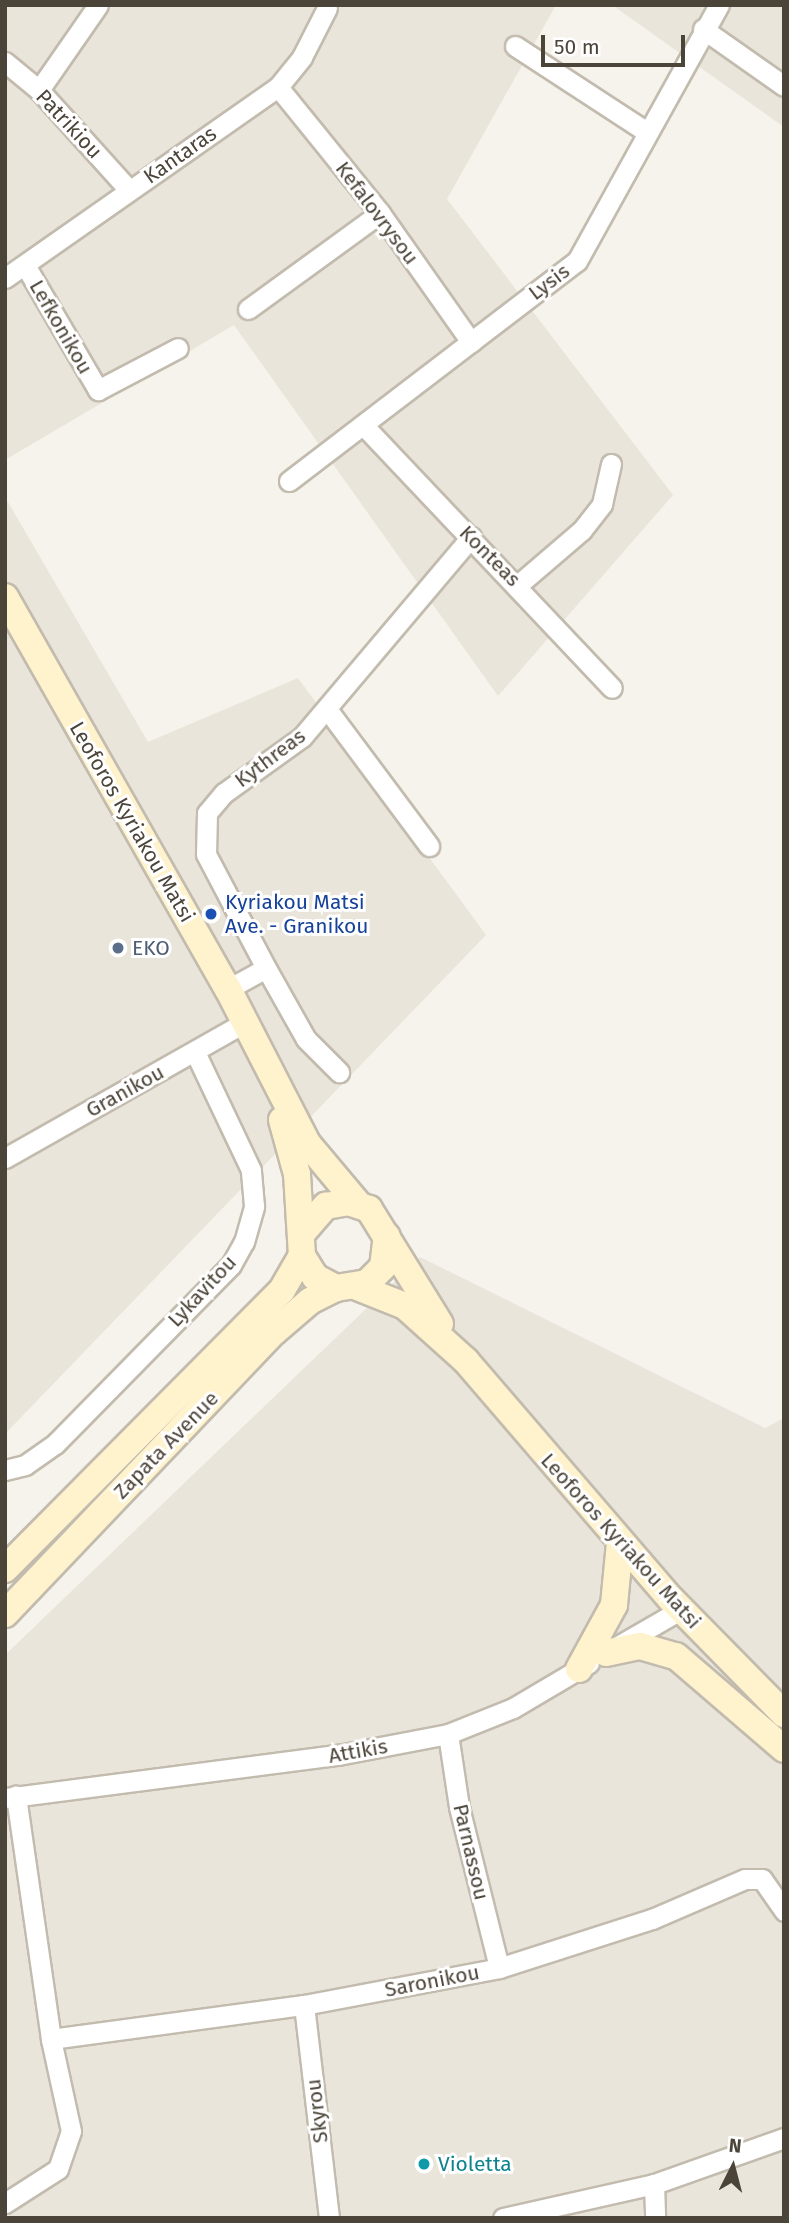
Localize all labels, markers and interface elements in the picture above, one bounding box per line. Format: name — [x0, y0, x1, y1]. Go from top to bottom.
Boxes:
scale bar — [544, 21, 688, 65]
text: 50 m — [554, 34, 600, 60]
street label: Patrikiou — [31, 84, 107, 164]
street label: Kantaras — [139, 121, 221, 189]
street label: Kefalovrysou — [330, 157, 424, 269]
street label: Lysis — [524, 258, 574, 306]
street label: Lefkonikou — [24, 275, 98, 379]
street label: Konteas — [454, 520, 526, 592]
street label: Leoforos Kyriakou Matsi — [64, 717, 200, 927]
street label: Kythreas — [230, 723, 310, 793]
place label: Kyriakou Matsi Ave. - Granikou — [225, 889, 368, 939]
marker: Kyriakou Matsi Ave. - Granikou — [203, 906, 219, 922]
place label: EKO — [132, 935, 170, 961]
marker: EKO — [110, 940, 126, 956]
street label: Granikou — [82, 1059, 168, 1123]
street label: Lykavitou — [162, 1250, 242, 1332]
street label: Zapata Avenue — [108, 1386, 224, 1504]
street label: Leoforos Kyriakou Matsi — [536, 1448, 706, 1634]
street label: Attikis — [326, 1733, 390, 1769]
street label: Parnassou — [448, 1801, 494, 1903]
street label: Saronikou — [383, 1959, 481, 2003]
street label: Skyrou — [301, 2077, 333, 2145]
north arrow — [698, 2132, 768, 2202]
text: N — [728, 2134, 743, 2158]
place label: Violetta — [438, 2151, 512, 2177]
marker: Violetta — [416, 2156, 432, 2172]

